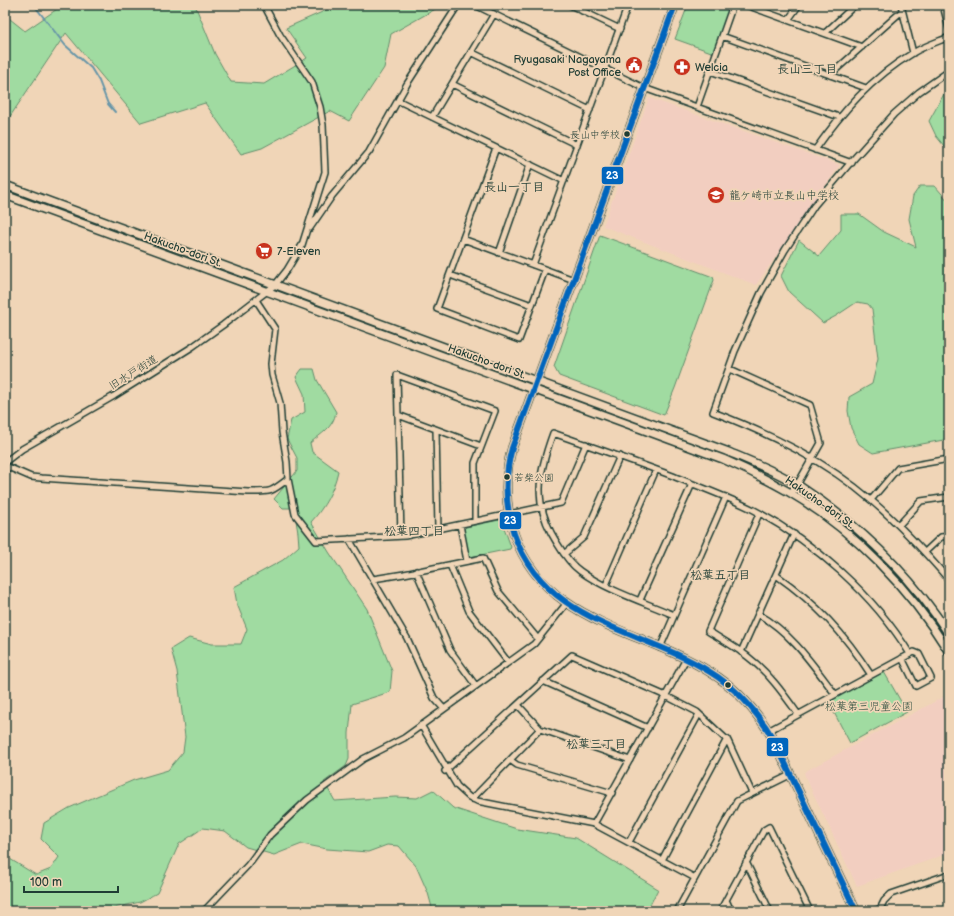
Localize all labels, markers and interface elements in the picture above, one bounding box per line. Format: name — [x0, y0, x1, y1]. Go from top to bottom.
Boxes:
place label: Ryugasaki Nagayama Post Office — [513, 53, 621, 79]
public building icon: Ryugasaki Nagayama Post Office — [624, 55, 644, 75]
pharmacy icon: Welcia — [672, 57, 692, 77]
place label: Welcia — [695, 61, 728, 74]
district label: 長山三丁目 — [777, 62, 837, 77]
place label: 長山中学校 — [570, 129, 620, 141]
marker: 長山中学校 — [622, 129, 632, 139]
line badge: 23 — [601, 166, 624, 185]
text: 23 — [606, 169, 619, 182]
district label: 長山一丁目 — [484, 180, 544, 195]
school or university icon: 龍ケ崎市立長山中学校 — [706, 185, 726, 205]
place label: 龍ケ崎市立長山中学校 — [729, 189, 839, 202]
street label: Hakucho-dori St. — [142, 229, 224, 270]
supermarket icon: 7-Eleven — [254, 241, 274, 261]
place label: 7-Eleven — [277, 245, 320, 258]
street label: Hakucho-dori St. — [446, 341, 528, 382]
street label: 旧水戸街道 — [106, 352, 160, 393]
marker: 若柴公園 — [502, 472, 512, 482]
place label: 若柴公園 — [514, 472, 554, 484]
street label: Hakucho-dori St. — [782, 474, 857, 531]
line badge: 23 — [499, 511, 522, 530]
text: 23 — [504, 514, 517, 527]
district label: 松葉四丁目 — [384, 524, 444, 539]
district label: 松葉五丁目 — [690, 568, 750, 583]
unlabelled marker — [723, 680, 733, 690]
park label: 松葉第三児童公園 — [825, 700, 913, 713]
district label: 松葉三丁目 — [566, 737, 626, 752]
line badge: 23 — [766, 737, 789, 757]
text: 23 — [771, 741, 784, 754]
scale bar — [24, 868, 118, 894]
text: 100 m — [30, 875, 62, 890]

